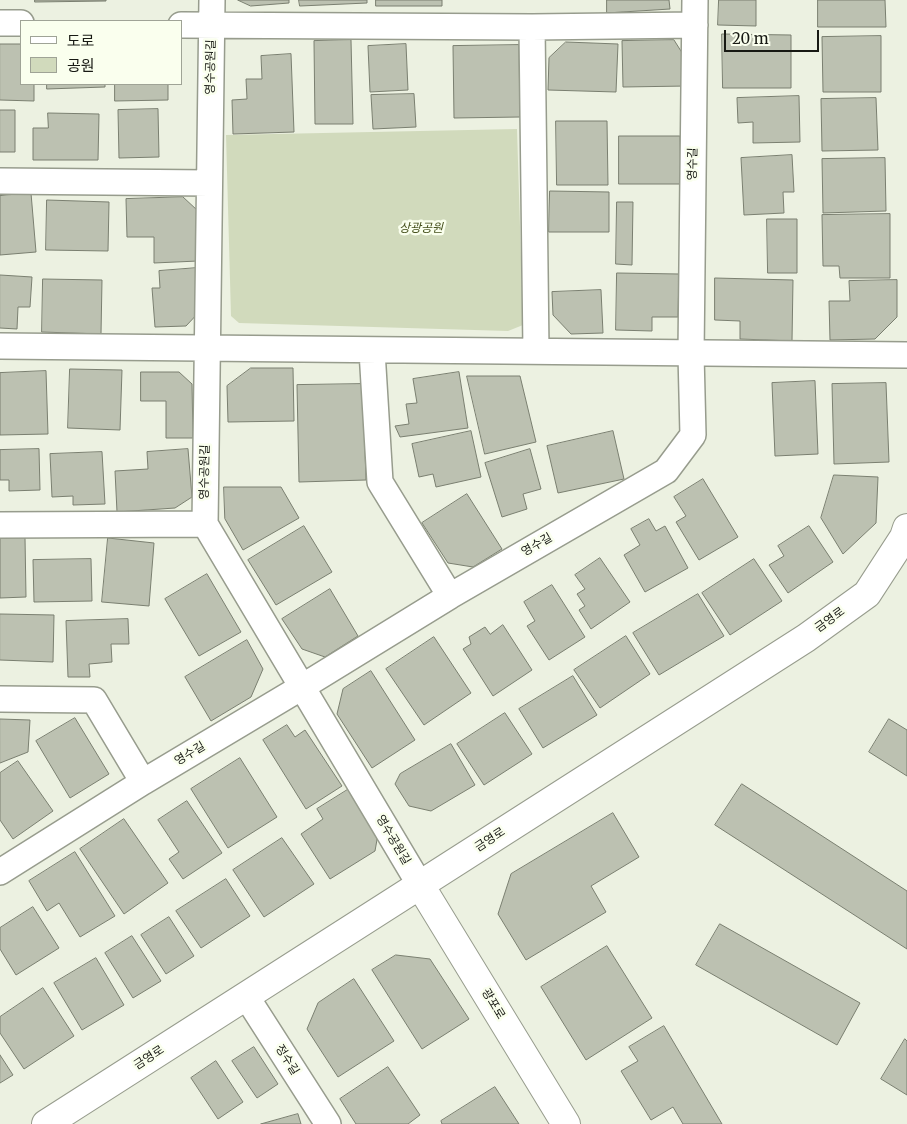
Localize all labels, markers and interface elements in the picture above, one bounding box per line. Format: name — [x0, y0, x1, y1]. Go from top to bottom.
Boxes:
legend — [20, 20, 182, 85]
scale bar — [727, 20, 822, 52]
text: 20 m — [732, 29, 769, 48]
text: 도로 — [67, 31, 95, 50]
street label: 영수공원길 — [203, 39, 219, 95]
text: 공원 — [67, 56, 95, 75]
street label: 영수길 — [686, 147, 700, 181]
park label: 상광공원 — [399, 222, 443, 236]
street label: 영수공원길 — [197, 444, 213, 500]
street label: 영수길 — [519, 530, 555, 560]
street label: 금영로 — [812, 604, 848, 636]
street label: 영수길 — [172, 739, 208, 769]
street label: 영수공원길 — [373, 813, 413, 867]
street label: 금영로 — [472, 825, 508, 855]
street label: 광포로 — [478, 986, 508, 1022]
street label: 정수길 — [272, 1042, 302, 1078]
street label: 금영로 — [131, 1043, 167, 1073]

